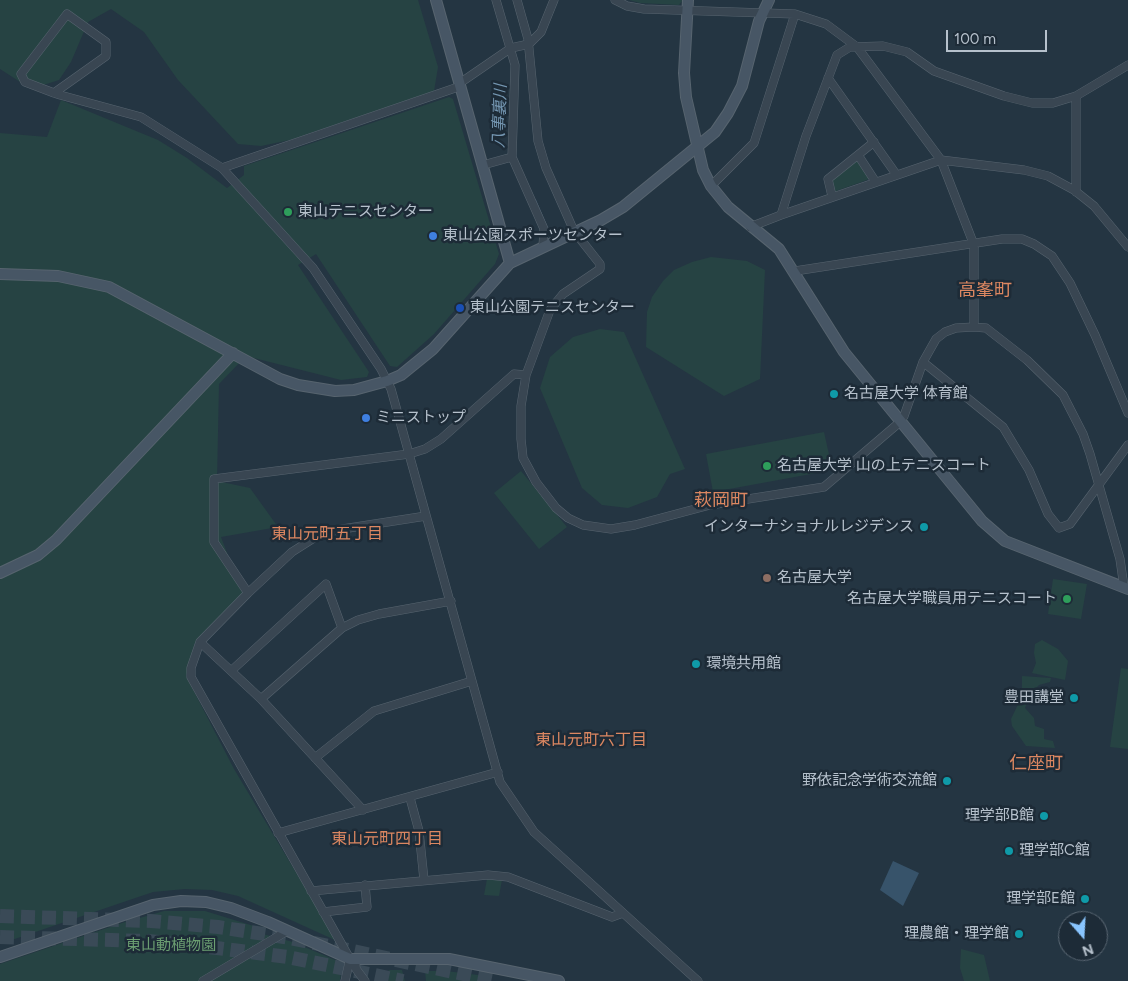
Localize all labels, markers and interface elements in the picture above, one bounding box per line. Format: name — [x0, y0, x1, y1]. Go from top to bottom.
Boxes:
scale bar — [948, 20, 1049, 52]
text: 100 m — [954, 30, 996, 48]
water label: 八事裏川 — [489, 84, 511, 148]
place label: 東山テニスセンター — [298, 203, 433, 221]
marker: 東山テニスセンター — [282, 206, 294, 218]
place label: 東山公園スポーツセンター — [443, 227, 623, 245]
marker: 東山公園スポーツセンター — [427, 230, 439, 242]
district label: 高峯町 — [958, 280, 1012, 302]
place label: 東山公園テニスセンター — [470, 299, 635, 317]
marker: 東山公園テニスセンター — [454, 302, 466, 314]
place label: 名古屋大学 体育館 — [844, 385, 968, 403]
marker: 名古屋大学 体育館 — [828, 388, 840, 400]
place label: ミニストップ — [376, 409, 466, 427]
marker: ミニストップ — [360, 412, 372, 424]
place label: 名古屋大学 山の上テニスコート — [777, 457, 991, 475]
marker: 名古屋大学 山の上テニスコート — [761, 460, 773, 472]
district label: 萩岡町 — [694, 490, 748, 512]
place label: インターナショナルレジデンス — [704, 518, 914, 536]
marker: インターナショナルレジデンス — [918, 521, 930, 533]
district label: 東山元町五丁目 — [271, 524, 383, 544]
place label: 名古屋大学 — [777, 569, 852, 587]
marker: 名古屋大学 — [761, 572, 773, 584]
place label: 名古屋大学職員用テニスコート — [847, 590, 1057, 608]
marker: 名古屋大学職員用テニスコート — [1061, 593, 1073, 605]
place label: 環境共用館 — [706, 655, 781, 673]
marker: 環境共用館 — [690, 658, 702, 670]
place label: 豊田講堂 — [1004, 689, 1064, 707]
marker: 豊田講堂 — [1068, 692, 1080, 704]
district label: 東山元町六丁目 — [535, 730, 647, 750]
district label: 仁座町 — [1009, 753, 1063, 775]
place label: 野依記念学術交流館 — [802, 772, 937, 790]
marker: 野依記念学術交流館 — [941, 775, 953, 787]
place label: 理学部B館 — [965, 807, 1034, 825]
marker: 理学部B館 — [1038, 810, 1050, 822]
district label: 東山元町四丁目 — [331, 829, 443, 849]
place label: 理学部C館 — [1019, 842, 1090, 860]
marker: 理学部C館 — [1003, 845, 1015, 857]
place label: 理学部E館 — [1006, 890, 1075, 908]
marker: 理学部E館 — [1079, 893, 1091, 905]
north arrow — [1058, 911, 1108, 961]
place label: 理農館・理学館 — [904, 925, 1009, 943]
marker: 理農館・理学館 — [1013, 928, 1025, 940]
park label: 東山動植物園 — [126, 937, 216, 955]
text: N — [1080, 940, 1096, 960]

